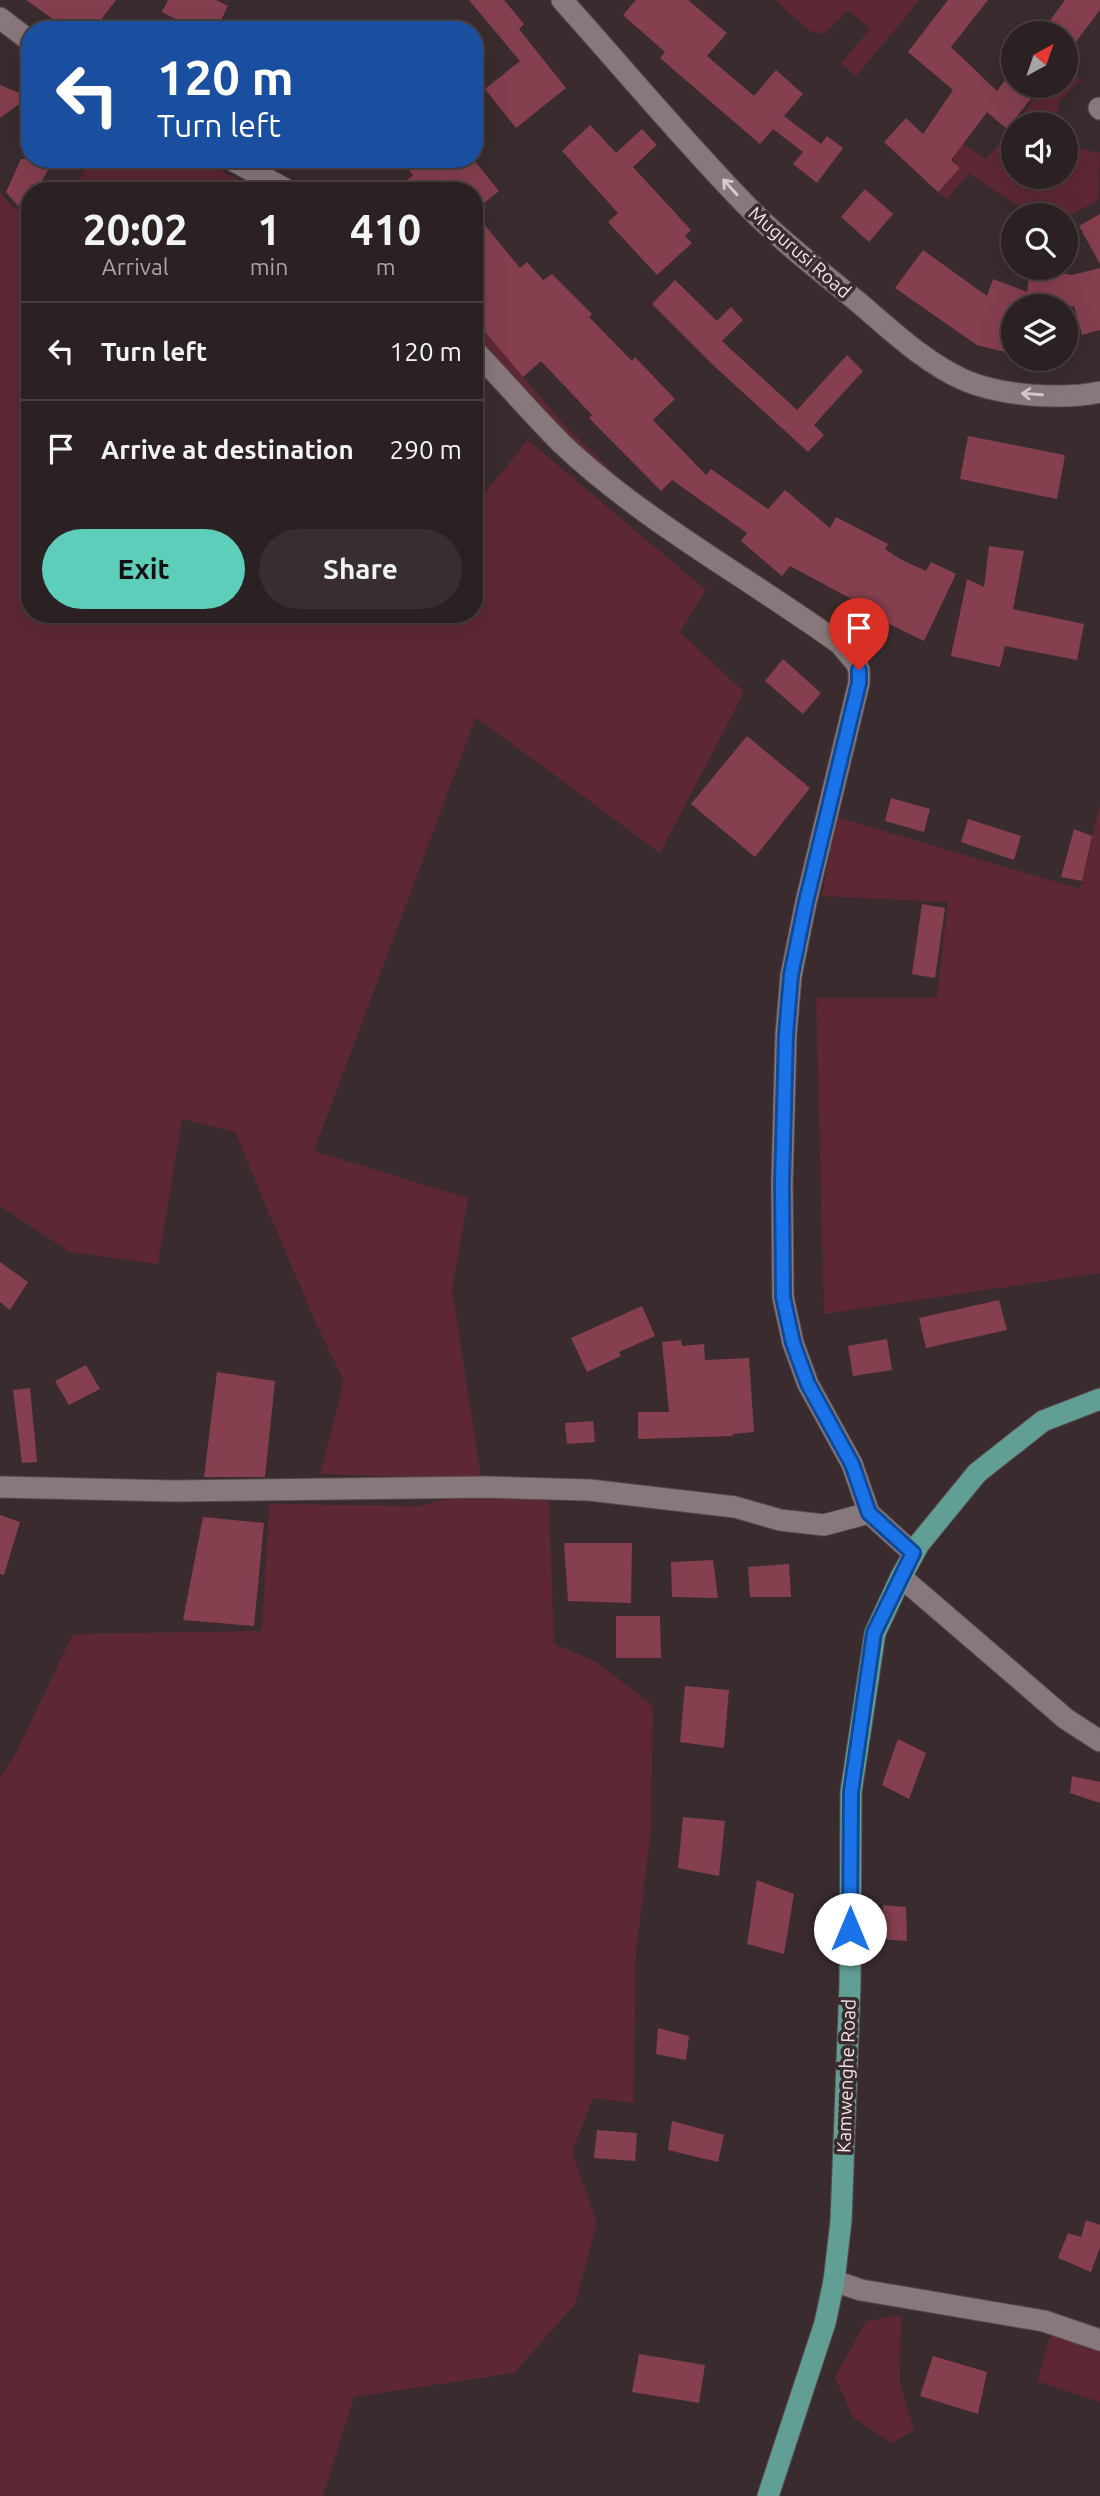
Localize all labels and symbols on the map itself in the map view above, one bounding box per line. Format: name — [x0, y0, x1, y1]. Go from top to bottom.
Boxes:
north arrow — [1001, 21, 1078, 98]
one-way arrow — [721, 179, 738, 196]
street label: Mugurusi Road — [744, 202, 856, 302]
one-way arrow — [1021, 387, 1044, 400]
pin — [829, 598, 889, 670]
position arrow — [813, 1892, 887, 1966]
street label: Kamwenghe Road — [832, 1999, 860, 2153]

